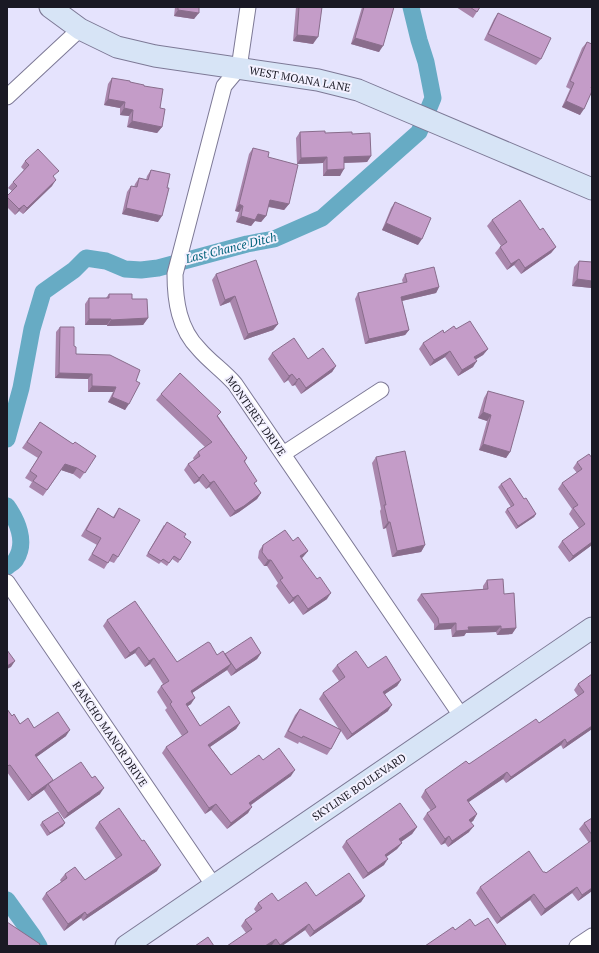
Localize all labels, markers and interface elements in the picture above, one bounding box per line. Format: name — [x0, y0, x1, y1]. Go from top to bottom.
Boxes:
street label: WEST MOANA LANE — [248, 63, 352, 95]
water label: Last Chance Ditch — [183, 229, 278, 266]
street label: MONTEREY DRIVE — [223, 373, 289, 459]
street label: RANCHO MANOR DRIVE — [70, 679, 150, 789]
street label: SKYLINE BOULEVARD — [309, 750, 409, 824]

